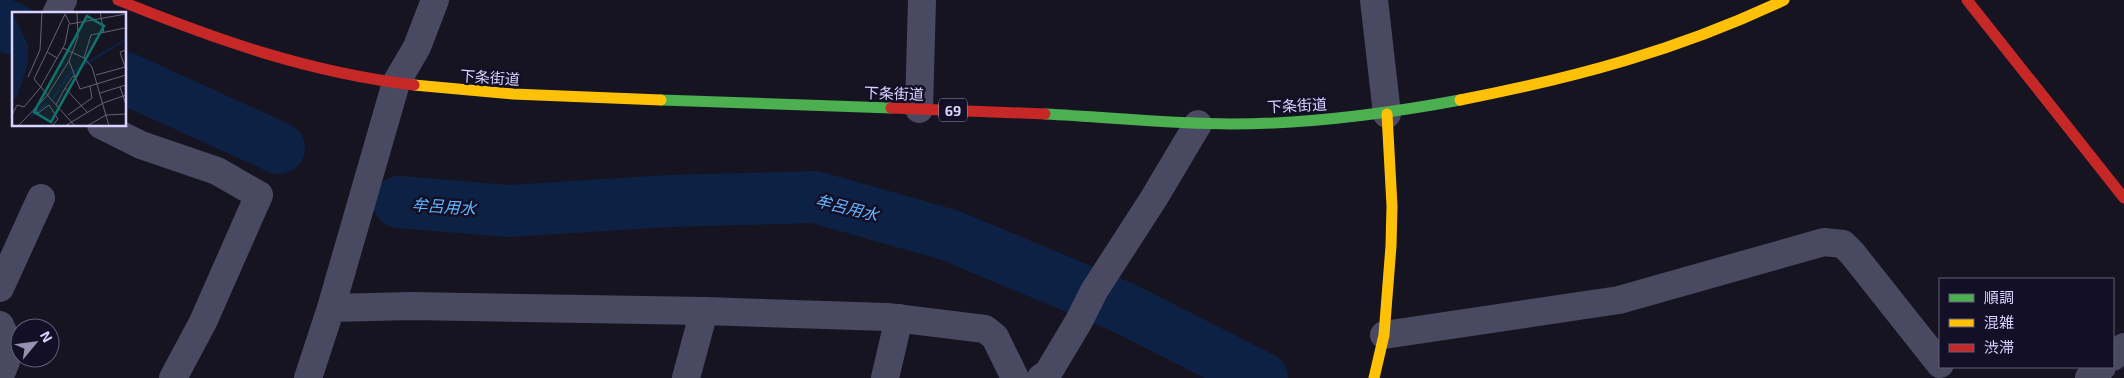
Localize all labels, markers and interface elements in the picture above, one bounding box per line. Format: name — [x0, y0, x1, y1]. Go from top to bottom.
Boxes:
inset map — [12, 12, 126, 126]
street label: 下条街道 — [459, 66, 521, 88]
street label: 下条街道 — [864, 83, 924, 103]
street label: 下条街道 — [1267, 94, 1327, 116]
road number: 69 — [939, 98, 967, 122]
water label: 牟呂用水 — [814, 190, 882, 224]
water label: 牟呂用水 — [411, 194, 479, 218]
legend — [1939, 278, 2114, 368]
text: 順調 — [1984, 288, 2014, 306]
text: 混雑 — [1984, 313, 2014, 331]
north arrow — [10, 318, 60, 368]
text: N — [37, 328, 57, 345]
text: 渋滞 — [1984, 338, 2014, 356]

